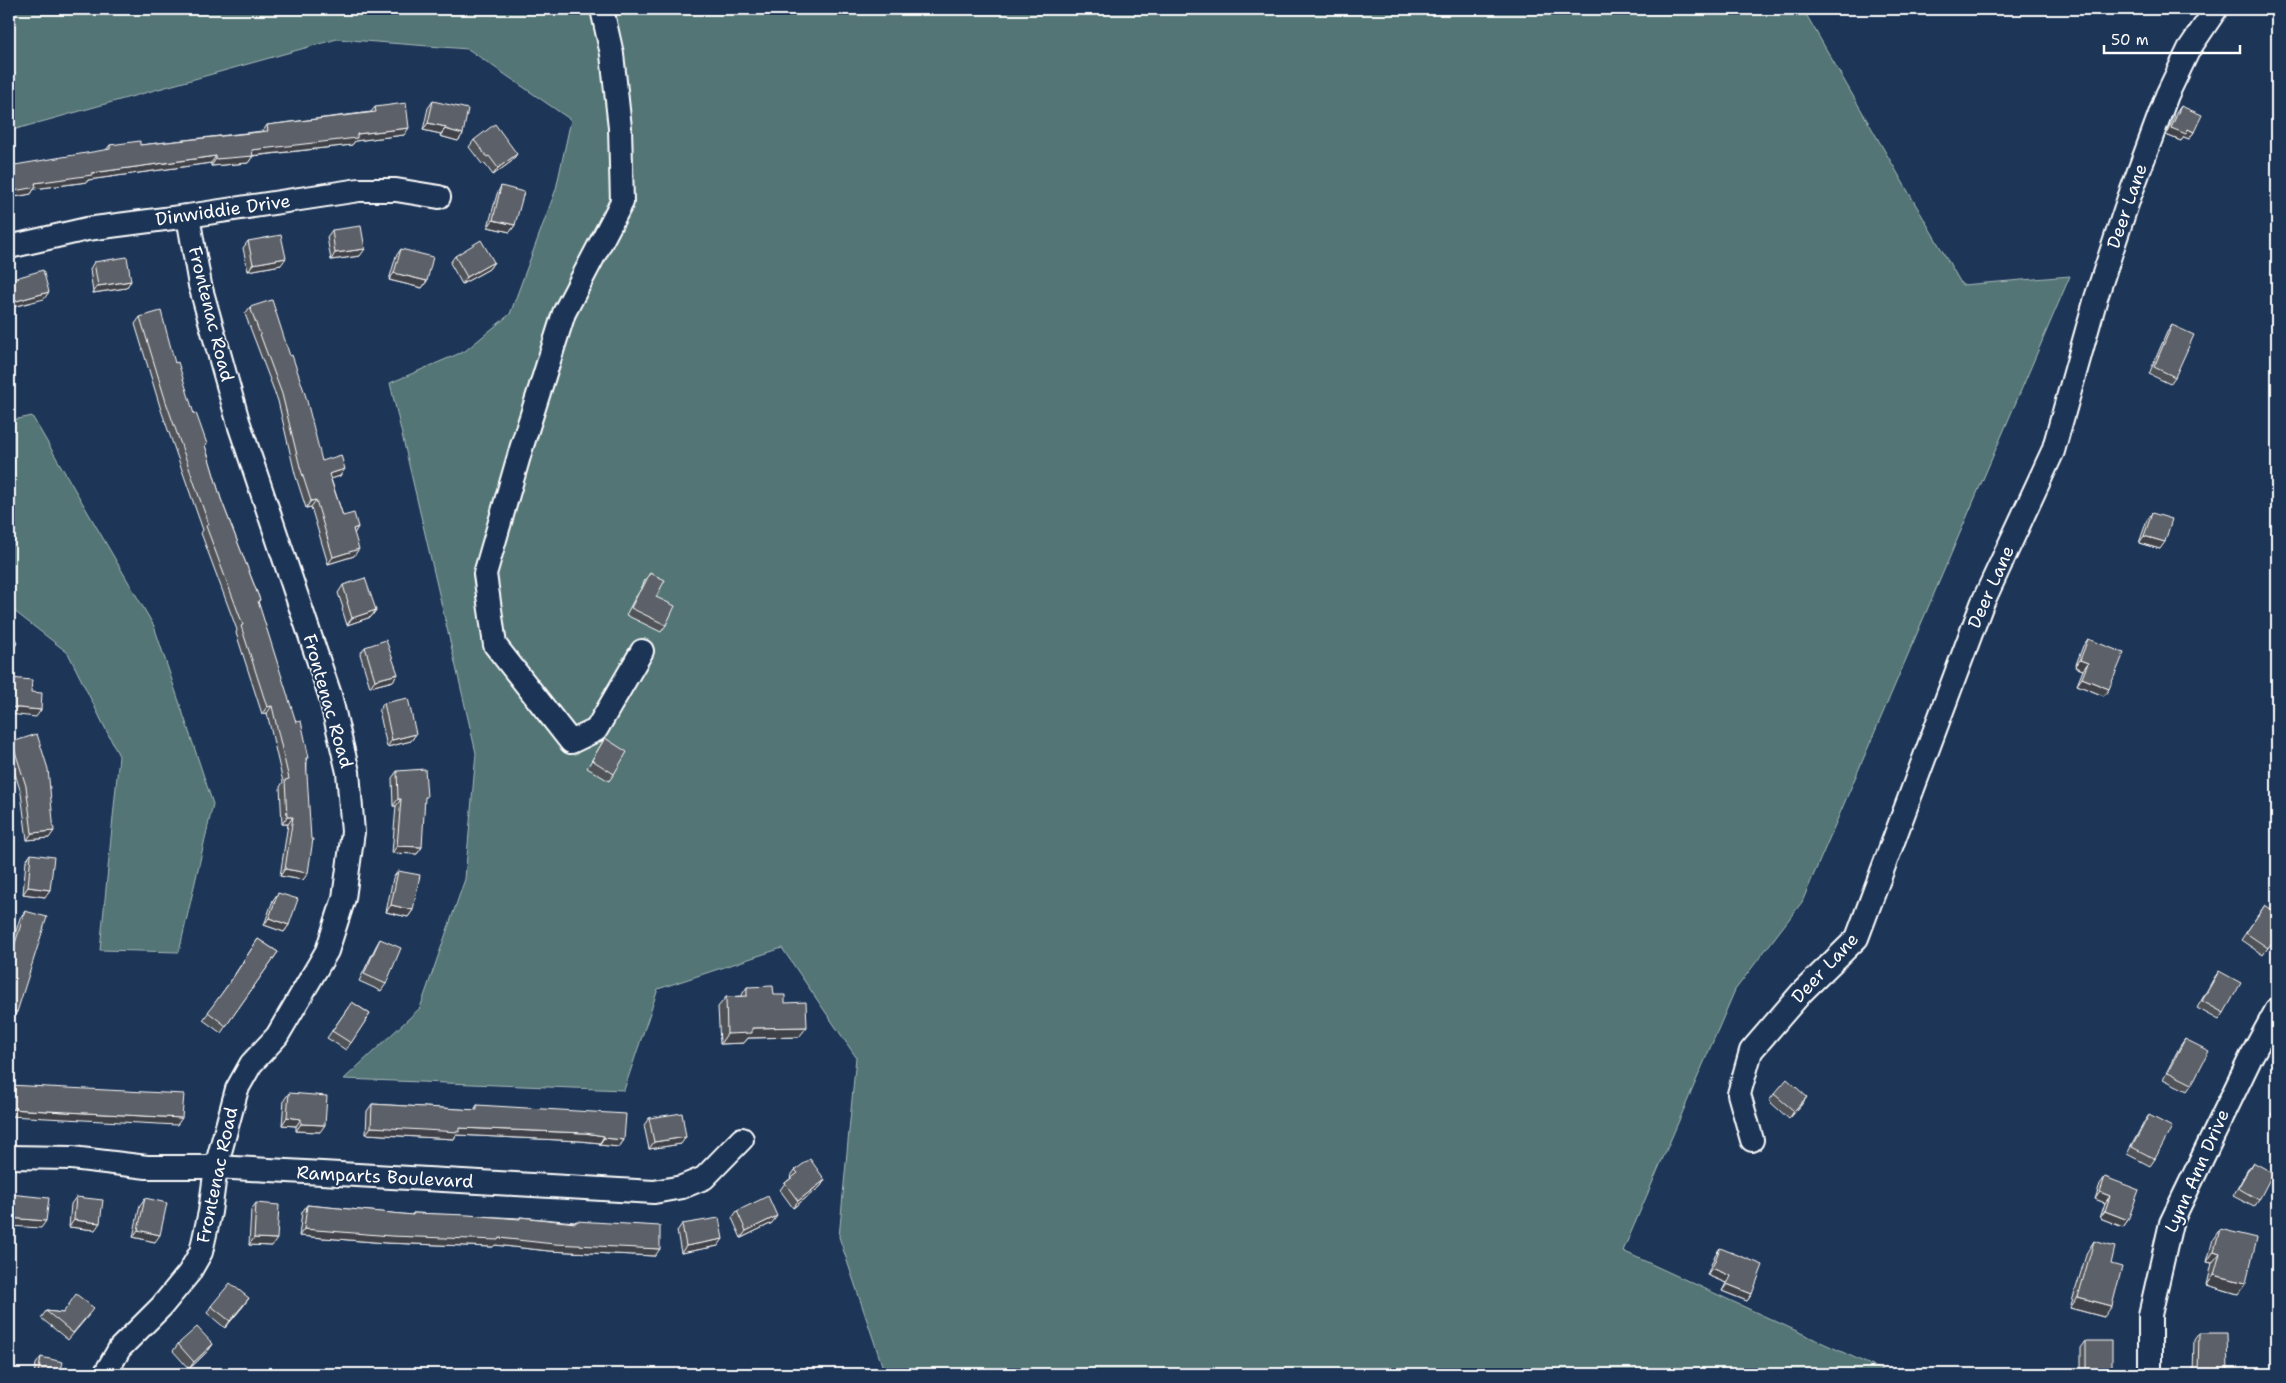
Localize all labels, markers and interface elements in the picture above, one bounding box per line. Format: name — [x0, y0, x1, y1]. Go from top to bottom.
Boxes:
scale bar — [2104, 22, 2240, 54]
text: 50 m — [2111, 30, 2149, 50]
street label: Deer Lane — [2101, 160, 2153, 252]
street label: Dinwiddie Drive — [154, 189, 292, 231]
street label: Frontenac Road — [183, 244, 239, 384]
street label: Deer Lane — [1962, 542, 2020, 632]
street label: Frontenac Road — [297, 631, 359, 771]
street label: Deer Lane — [1786, 928, 1864, 1008]
street label: Frontenac Road — [191, 1105, 243, 1245]
street label: Lynn Ann Drive — [2159, 1105, 2235, 1237]
street label: Ramparts Boulevard — [296, 1160, 474, 1194]

